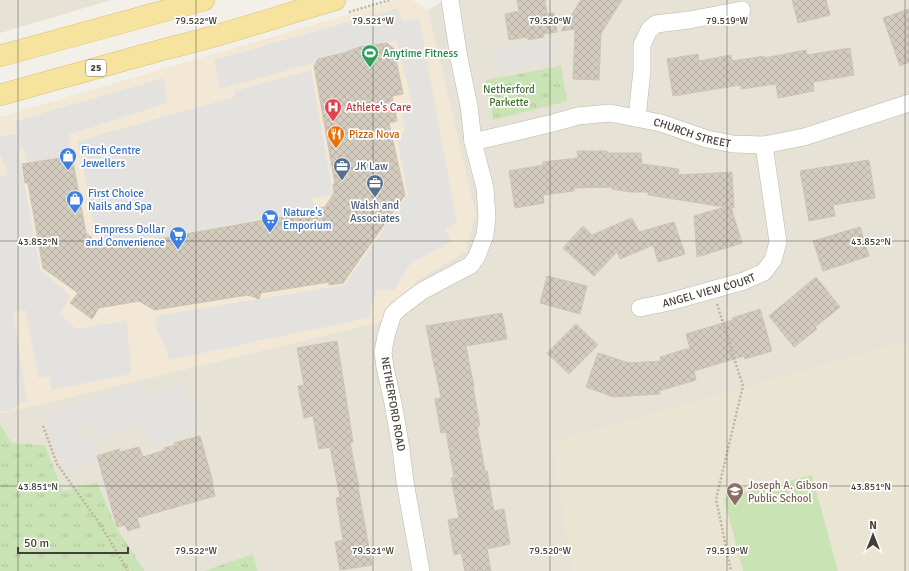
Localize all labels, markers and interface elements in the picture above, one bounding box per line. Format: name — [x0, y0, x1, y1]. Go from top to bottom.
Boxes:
text: 79.522°W — [175, 15, 217, 27]
text: 79.521°W — [352, 15, 394, 27]
text: 79.520°W — [529, 15, 571, 27]
text: 79.519°W — [706, 15, 748, 27]
sports icon: Anytime Fitness — [360, 43, 380, 68]
place label: Anytime Fitness — [383, 47, 458, 60]
road number: 25 — [86, 60, 106, 76]
park label: Netherford Parkette — [483, 83, 535, 109]
hospital icon: Athlete's Care — [323, 97, 343, 122]
place label: Athlete's Care — [346, 101, 411, 114]
street label: CHURCH STREET — [653, 115, 732, 150]
restaurant icon: Pizza Nova — [326, 124, 346, 149]
place label: Pizza Nova — [349, 128, 400, 141]
place label: Finch Centre Jewellers — [81, 144, 141, 170]
shop icon: Finch Centre Jewellers — [58, 146, 78, 171]
office icon: JK Law — [332, 156, 352, 181]
place label: JK Law — [355, 160, 388, 173]
office icon: Walsh and Associates — [365, 173, 385, 198]
place label: First Choice Nails and Spa — [88, 187, 152, 213]
shop icon: First Choice Nails and Spa — [65, 189, 85, 214]
place label: Walsh and Associates — [350, 199, 400, 225]
place label: Nature's Emporium — [283, 206, 332, 232]
supermarket icon: Nature's Emporium — [260, 208, 280, 233]
place label: Empress Dollar and Convenience — [86, 223, 165, 249]
supermarket icon: Empress Dollar and Convenience — [168, 225, 188, 250]
text: 43.852°N — [18, 236, 58, 248]
text: 43.852°N — [851, 236, 891, 248]
street label: ANGEL VIEW COURT — [661, 270, 758, 310]
street label: NETHERFORD ROAD — [378, 356, 408, 452]
place label: Joseph A. Gibson Public School — [748, 479, 828, 505]
text: 43.851°N — [18, 481, 58, 493]
school or university icon: Joseph A. Gibson Public School — [725, 481, 745, 506]
text: 43.851°N — [851, 481, 891, 493]
north arrow — [853, 515, 893, 555]
text: N — [869, 519, 877, 532]
scale bar — [18, 529, 128, 555]
text: 50 m — [24, 536, 49, 551]
text: 79.522°W — [175, 545, 217, 557]
text: 79.521°W — [352, 545, 394, 557]
text: 79.520°W — [529, 545, 571, 557]
text: 79.519°W — [706, 545, 748, 557]

